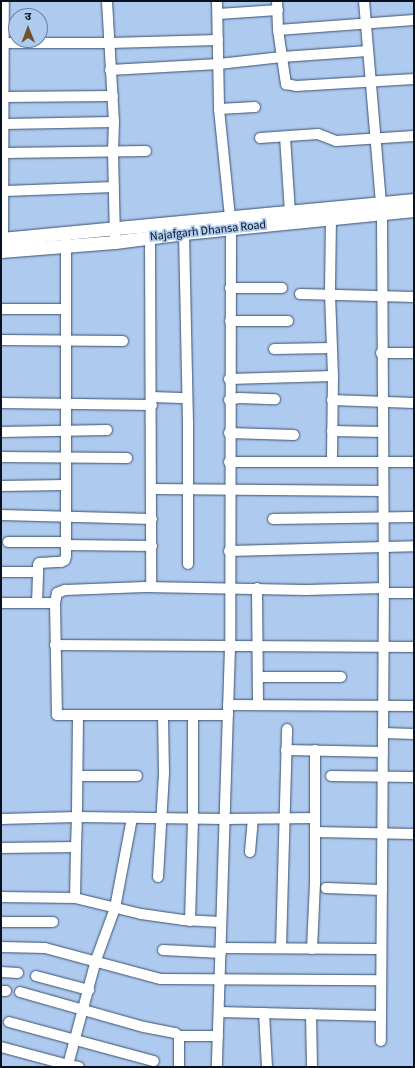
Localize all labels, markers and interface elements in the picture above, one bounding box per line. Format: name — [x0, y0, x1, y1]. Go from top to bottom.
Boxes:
north arrow — [8, 8, 48, 48]
text: उ — [24, 9, 31, 24]
street label: Najafgarh Dhansa Road — [149, 218, 267, 244]

